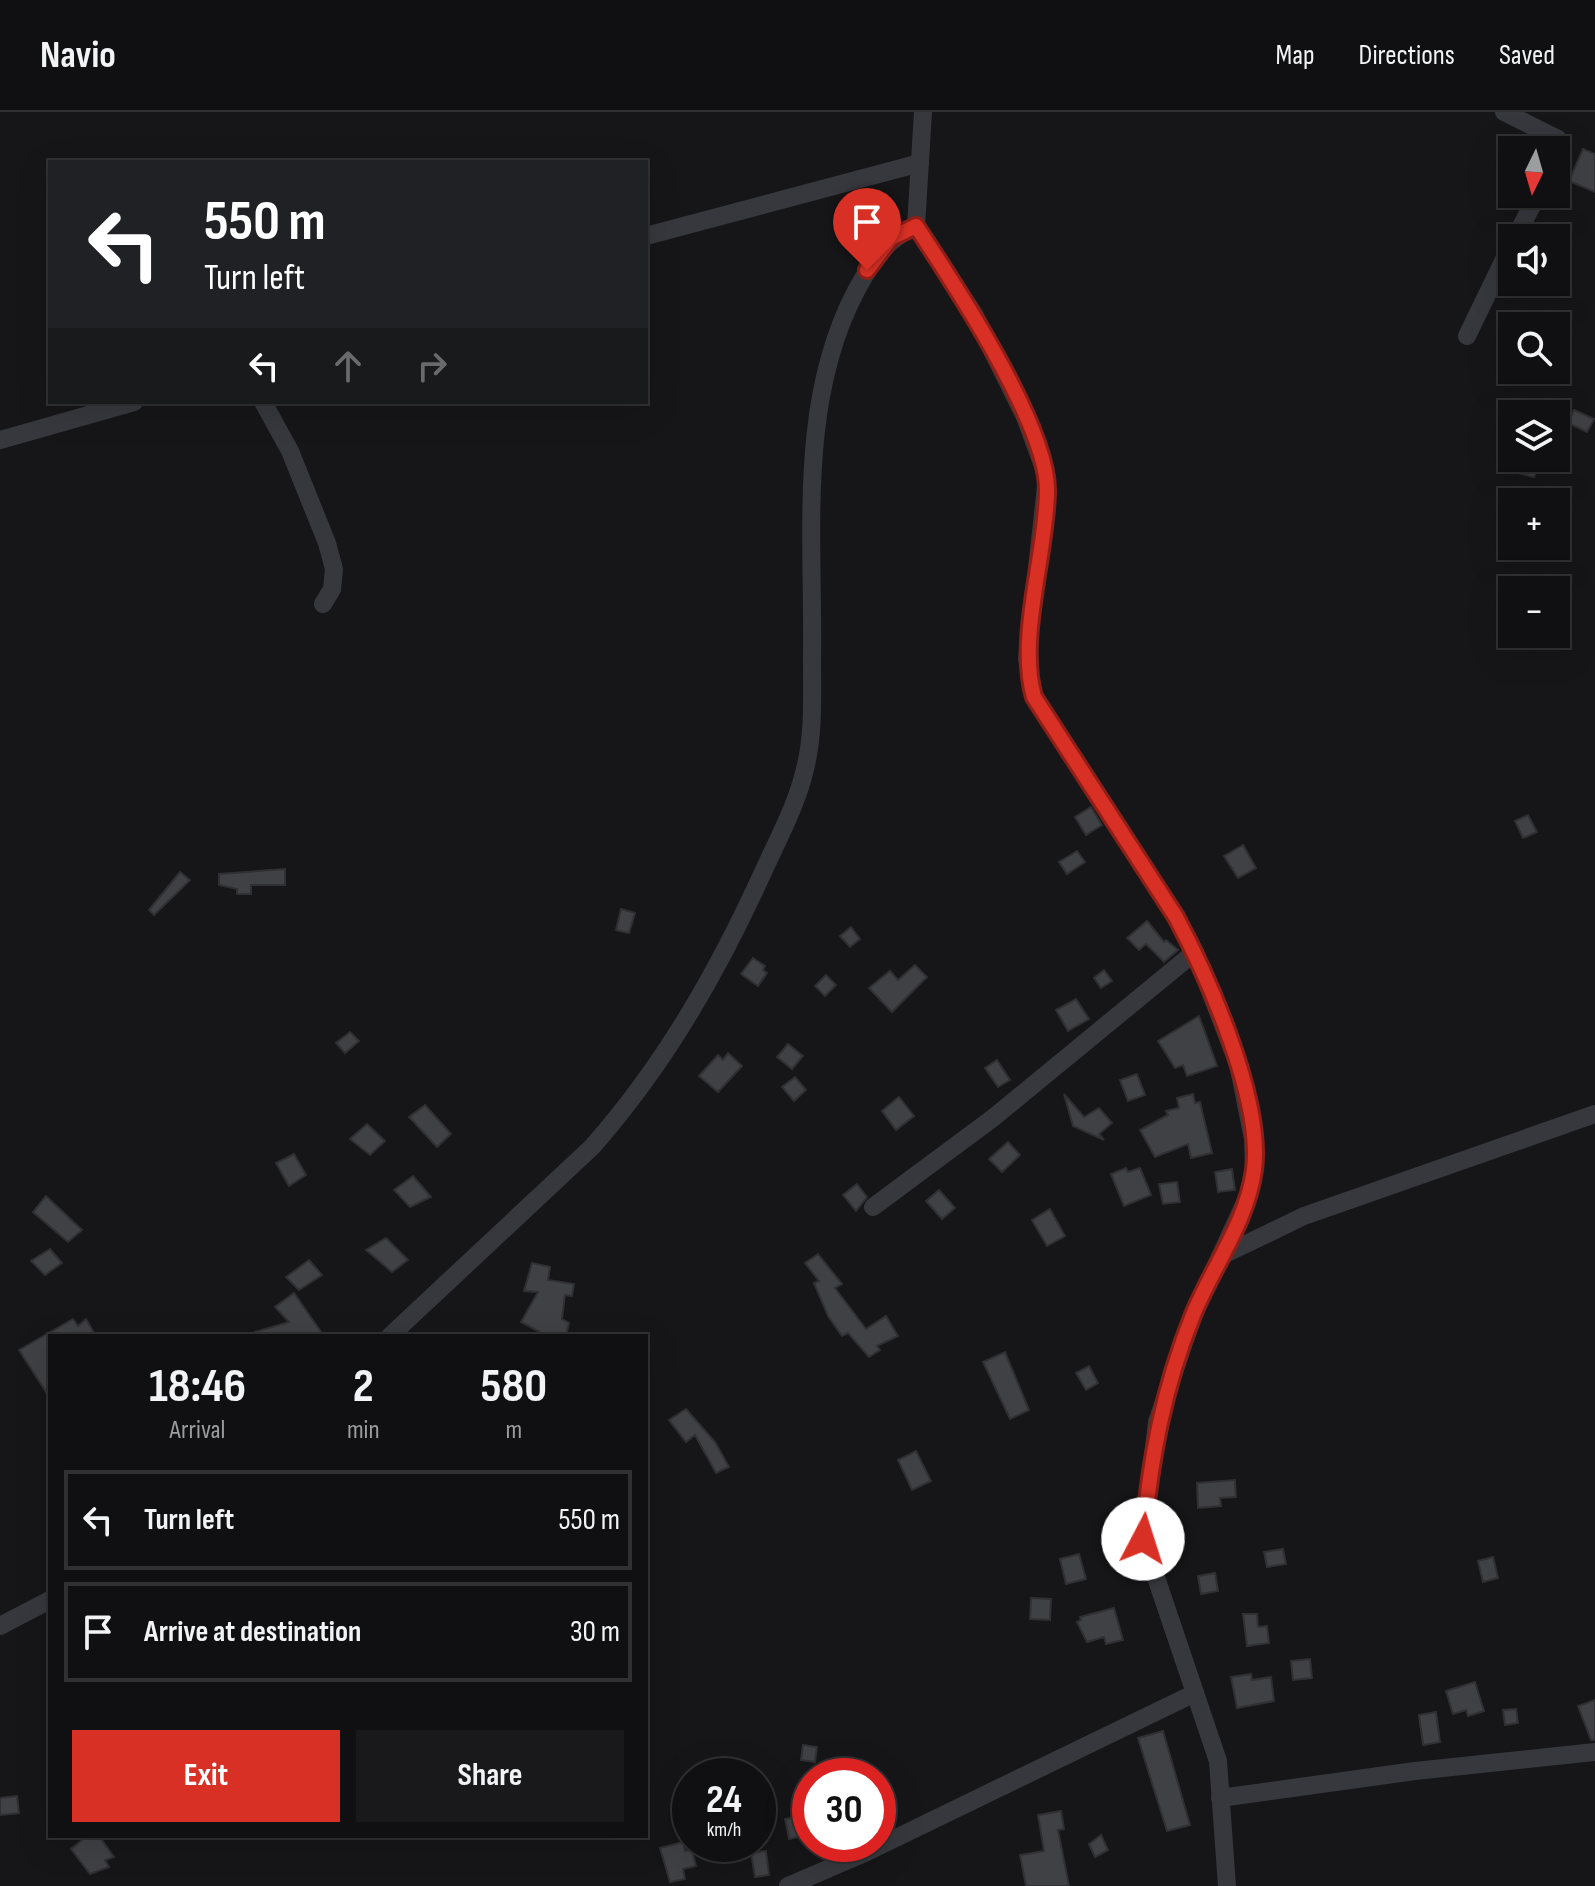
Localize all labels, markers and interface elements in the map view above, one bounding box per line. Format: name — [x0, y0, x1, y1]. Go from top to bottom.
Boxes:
text: Navio — [40, 33, 116, 78]
text: Map — [1276, 39, 1315, 72]
text: Directions — [1359, 39, 1455, 72]
text: Saved — [1499, 39, 1555, 72]
north arrow — [1498, 136, 1570, 208]
map controls — [1498, 136, 1570, 648]
pin — [833, 188, 901, 270]
text: 550 m — [204, 189, 326, 256]
icon: left — [72, 192, 176, 296]
icon: arrive — [845, 200, 889, 244]
button: sound — [1498, 224, 1570, 296]
text: Turn left — [204, 257, 305, 300]
button: search — [1498, 312, 1570, 384]
icon: left — [242, 344, 286, 388]
icon: ahead — [326, 344, 370, 388]
icon: right — [410, 344, 454, 388]
button: layers — [1498, 400, 1570, 472]
button: + — [1498, 488, 1570, 560]
button: − — [1498, 576, 1570, 648]
text: 18:46 — [149, 1358, 246, 1415]
text: 2 — [353, 1358, 374, 1415]
text: 580 — [480, 1358, 547, 1415]
text: Arrival — [170, 1415, 225, 1446]
text: min — [347, 1415, 380, 1446]
text: m — [505, 1415, 522, 1446]
position arrow — [1101, 1497, 1185, 1581]
icon: left — [76, 1498, 120, 1542]
text: Turn left — [144, 1502, 234, 1538]
text: 550 m — [559, 1502, 620, 1538]
icon: arrive — [76, 1610, 120, 1654]
text: Arrive at destination — [144, 1614, 361, 1650]
text: 30 m — [570, 1614, 620, 1650]
button: Exit — [72, 1730, 340, 1822]
button: Share — [356, 1730, 624, 1822]
speed limit sign: 30 — [792, 1758, 896, 1862]
text: 24 — [706, 1776, 742, 1824]
text: km/h — [707, 1818, 741, 1842]

